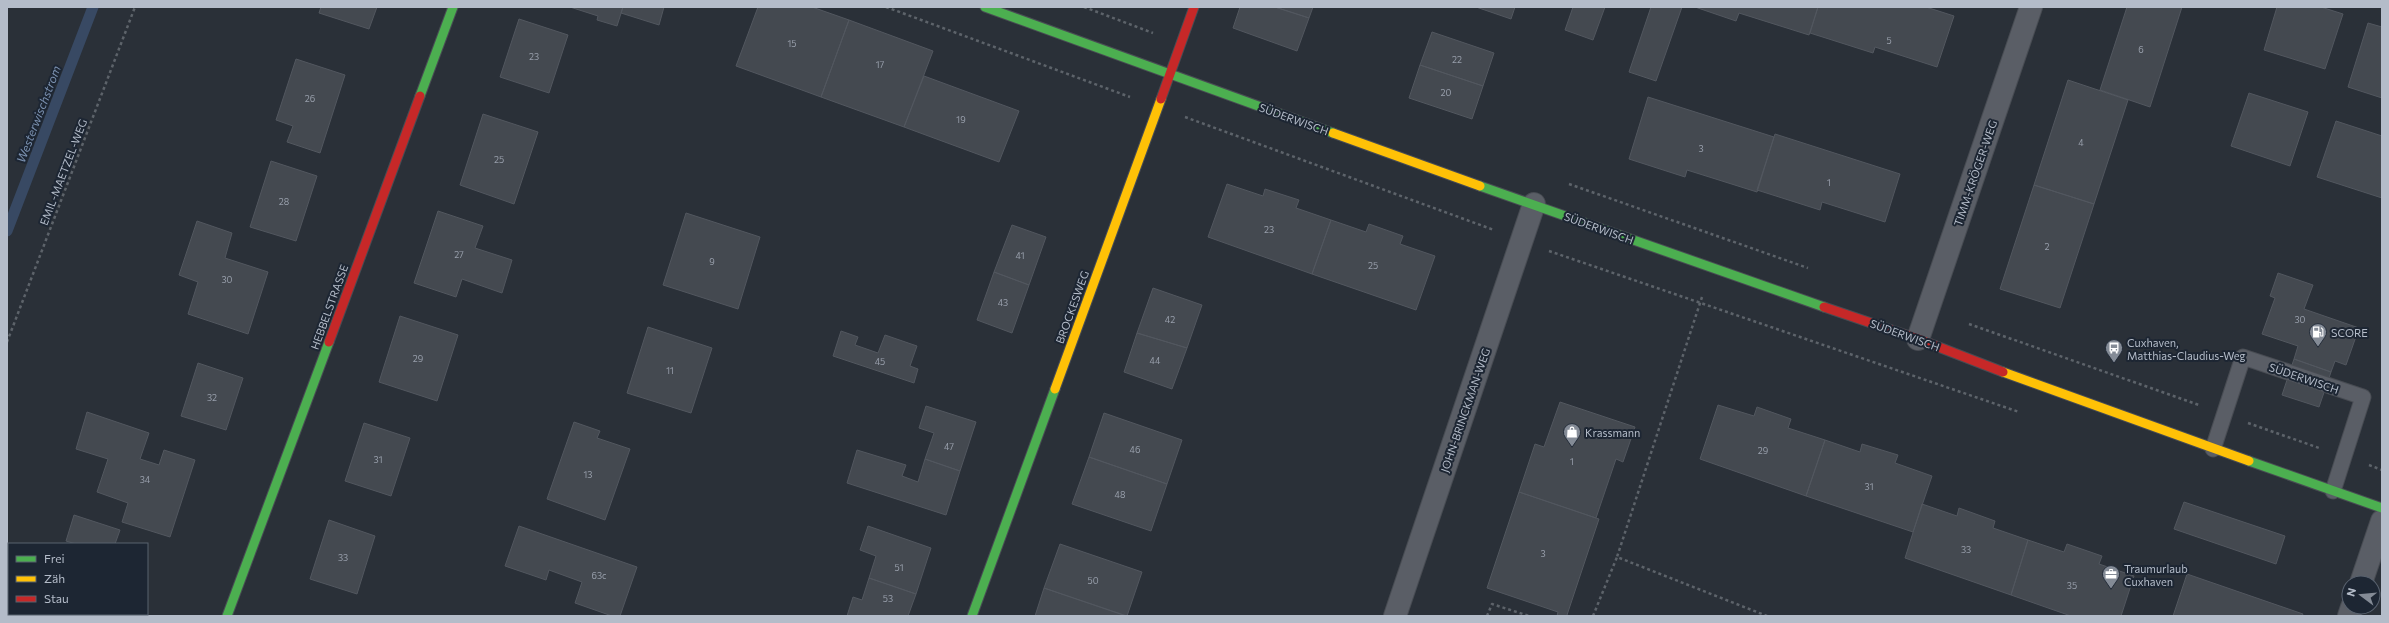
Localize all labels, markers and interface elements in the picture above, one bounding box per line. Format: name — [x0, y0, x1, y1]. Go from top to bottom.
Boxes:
house number: 5 — [1886, 35, 1892, 46]
house number: 15 — [787, 38, 797, 49]
house number: 6 — [2138, 44, 2144, 55]
house number: 23 — [529, 51, 539, 62]
house number: 22 — [1452, 54, 1462, 65]
house number: 17 — [876, 59, 885, 70]
water label: Westerwischstrom — [13, 64, 63, 164]
house number: 20 — [1441, 87, 1452, 98]
house number: 26 — [305, 93, 315, 104]
street label: SÜDERWISCH — [1258, 99, 1331, 138]
house number: 19 — [956, 114, 966, 125]
street label: EMIL-MAETZEL-WEG — [37, 117, 89, 227]
street label: TIMM-KRÖGER-WEG — [1950, 118, 1999, 228]
house number: 4 — [2078, 137, 2084, 148]
house number: 3 — [1698, 143, 1704, 154]
house number: 25 — [494, 154, 504, 165]
house number: 1 — [1827, 177, 1831, 188]
house number: 28 — [279, 196, 289, 207]
street label: SÜDERWISCH — [1563, 208, 1636, 247]
house number: 23 — [1264, 224, 1274, 235]
house number: 2 — [2045, 241, 2050, 252]
house number: 27 — [454, 249, 464, 260]
house number: 41 — [1016, 250, 1024, 261]
house number: 9 — [709, 256, 715, 267]
house number: 25 — [1368, 260, 1378, 271]
street label: HEBBELSTRASSE — [308, 263, 350, 351]
street label: BROCKESWEG — [1053, 269, 1091, 345]
house number: 30 — [221, 274, 233, 285]
house number: 43 — [998, 297, 1008, 308]
house number: 42 — [1165, 314, 1175, 325]
house number: 30 — [2294, 314, 2306, 325]
street label: SÜDERWISCH — [1869, 315, 1942, 354]
fuel station icon: SCORE — [2308, 322, 2328, 347]
place label: SCORE — [2331, 326, 2368, 339]
place label: Cuxhaven, Matthias-Claudius-Weg — [2127, 336, 2246, 362]
bus stop icon: Cuxhaven, Matthias-Claudius-Weg — [2104, 338, 2124, 363]
street label: JOHN-BRINCKMAN-WEG — [1438, 346, 1493, 474]
house number: 29 — [413, 353, 423, 364]
house number: 44 — [1150, 355, 1161, 366]
house number: 45 — [875, 356, 885, 367]
street label: SÜDERWISCH — [2267, 359, 2341, 396]
house number: 11 — [666, 365, 674, 376]
house number: 32 — [207, 392, 217, 403]
shop icon: Krassmann — [1562, 422, 1582, 447]
place label: Krassmann — [1585, 426, 1640, 439]
house number: 47 — [944, 441, 954, 452]
house number: 46 — [1130, 444, 1140, 455]
house number: 29 — [1758, 445, 1768, 456]
house number: 31 — [374, 454, 382, 465]
house number: 1 — [1570, 456, 1574, 467]
house number: 13 — [584, 469, 592, 480]
house number: 34 — [140, 474, 151, 485]
house number: 31 — [1865, 481, 1873, 492]
house number: 48 — [1115, 489, 1125, 500]
legend — [8, 543, 148, 615]
house number: 33 — [1961, 544, 1971, 555]
house number: 3 — [1540, 548, 1546, 559]
text: Frei — [44, 551, 65, 565]
house number: 33 — [338, 552, 348, 563]
house number: 51 — [894, 562, 904, 573]
place label: Traumurlaub Cuxhaven — [2124, 562, 2188, 588]
office icon: Traumurlaub Cuxhaven — [2101, 564, 2121, 589]
house number: 63c — [591, 570, 607, 581]
text: Zäh — [44, 571, 65, 585]
house number: 50 — [1087, 575, 1099, 586]
north arrow — [2341, 575, 2381, 615]
house number: 35 — [2067, 580, 2077, 591]
text: N — [2344, 586, 2358, 598]
text: Stau — [44, 591, 69, 605]
house number: 53 — [883, 593, 893, 604]

